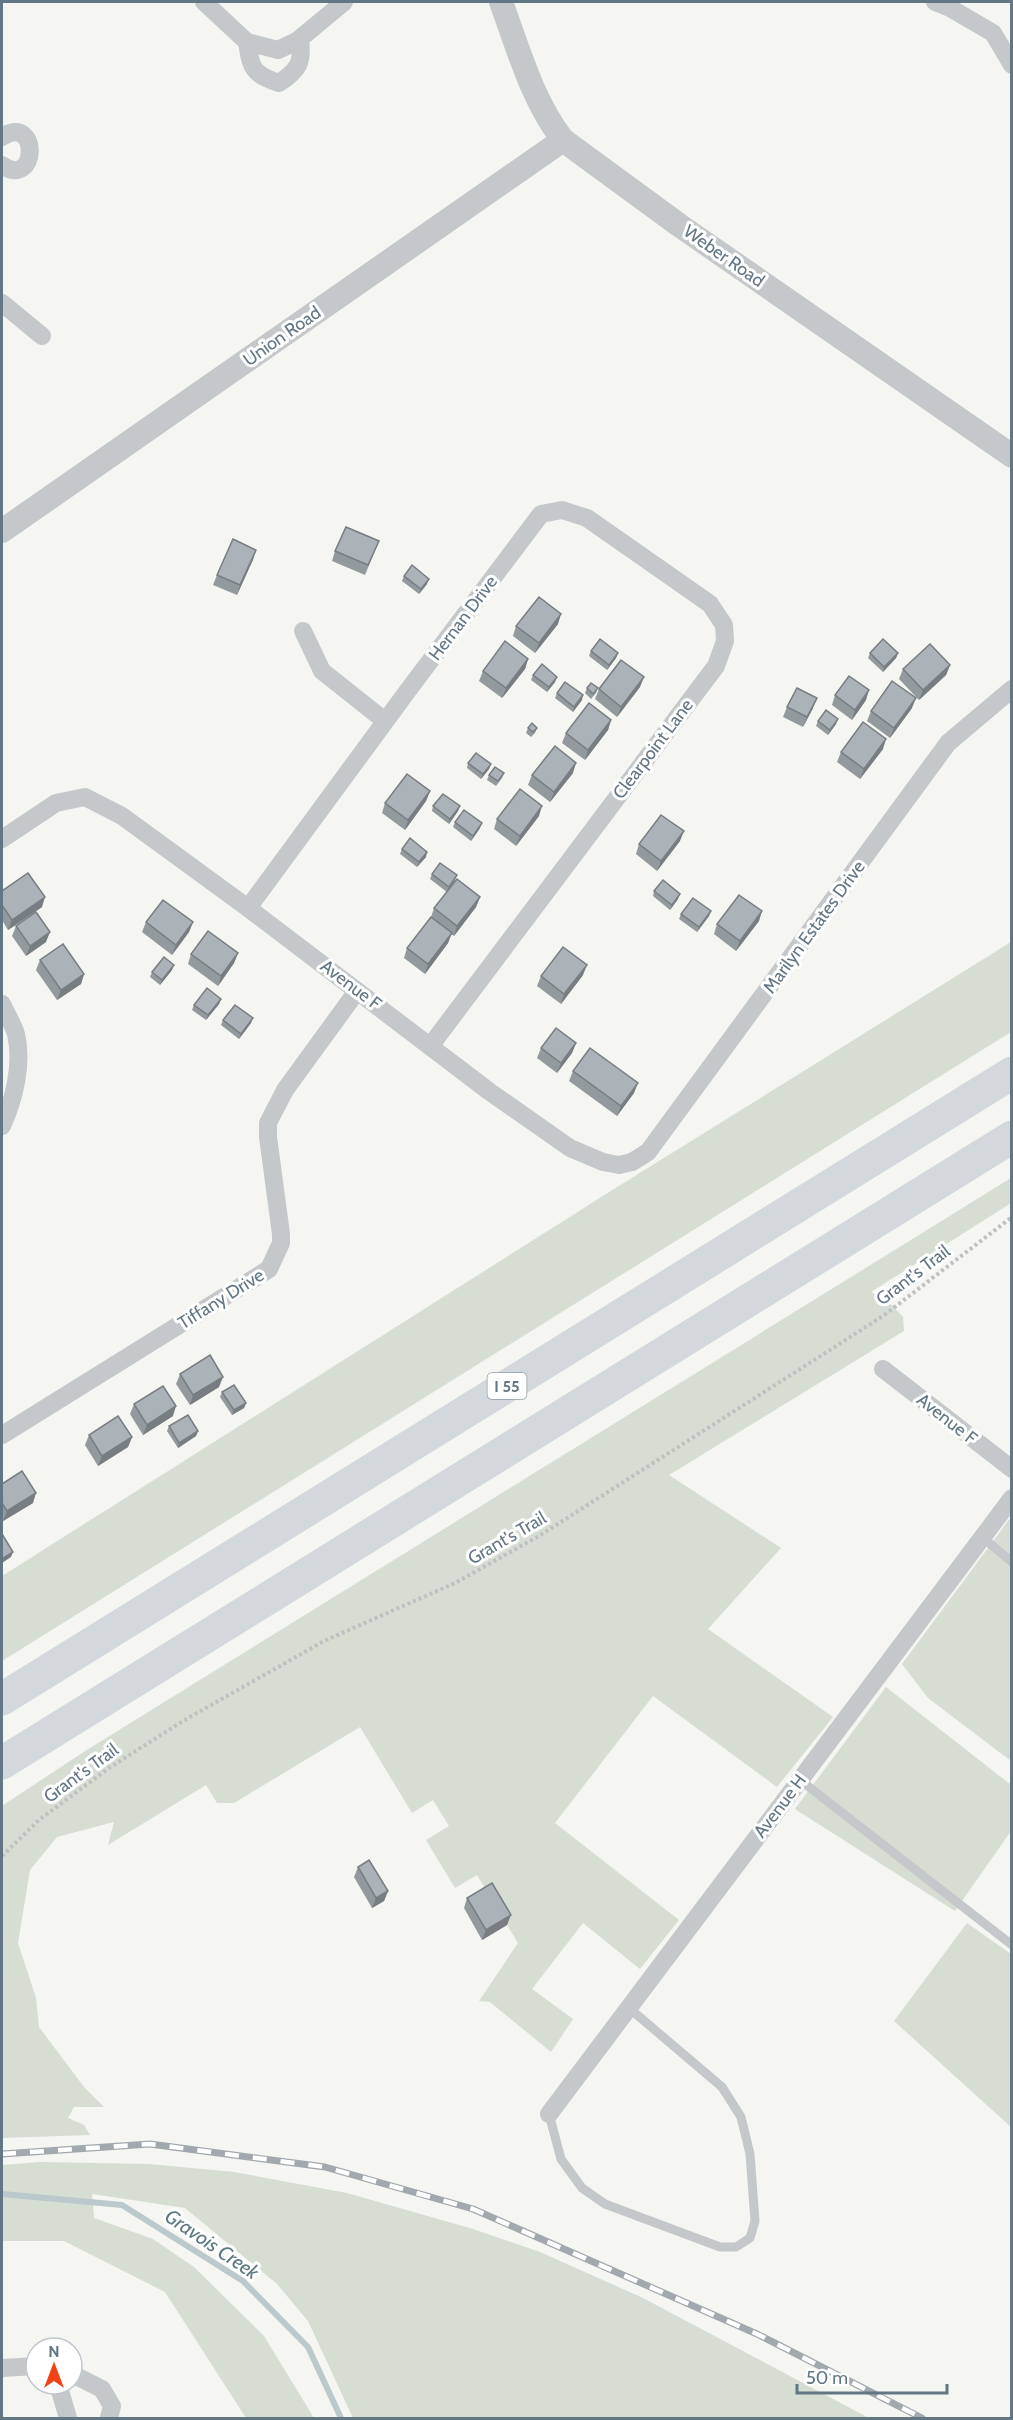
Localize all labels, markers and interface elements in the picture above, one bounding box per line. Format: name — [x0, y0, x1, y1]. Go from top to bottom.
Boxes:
street label: Weber Road — [679, 220, 769, 292]
street label: Union Road — [239, 301, 325, 371]
street label: Hernan Drive — [424, 571, 502, 665]
street label: Clearpoint Lane — [608, 695, 698, 803]
street label: Marilyn Estates Drive — [758, 856, 870, 998]
street label: Avenue F — [316, 955, 386, 1015]
street label: Grant's Trail — [872, 1240, 955, 1310]
street label: Tiffany Drive — [174, 1264, 268, 1334]
road number: I 55 — [488, 1373, 526, 1399]
street label: Avenue F — [912, 1389, 982, 1450]
street label: Grant's Trail — [464, 1506, 551, 1569]
street label: Grant's Trail — [39, 1738, 123, 1807]
street label: Avenue H — [749, 1770, 811, 1842]
water label: Gravois Creek — [160, 2204, 265, 2285]
north arrow — [24, 2336, 84, 2396]
text: N — [48, 2342, 60, 2361]
scale bar — [797, 2357, 947, 2395]
text: 50 m — [806, 2367, 848, 2389]

